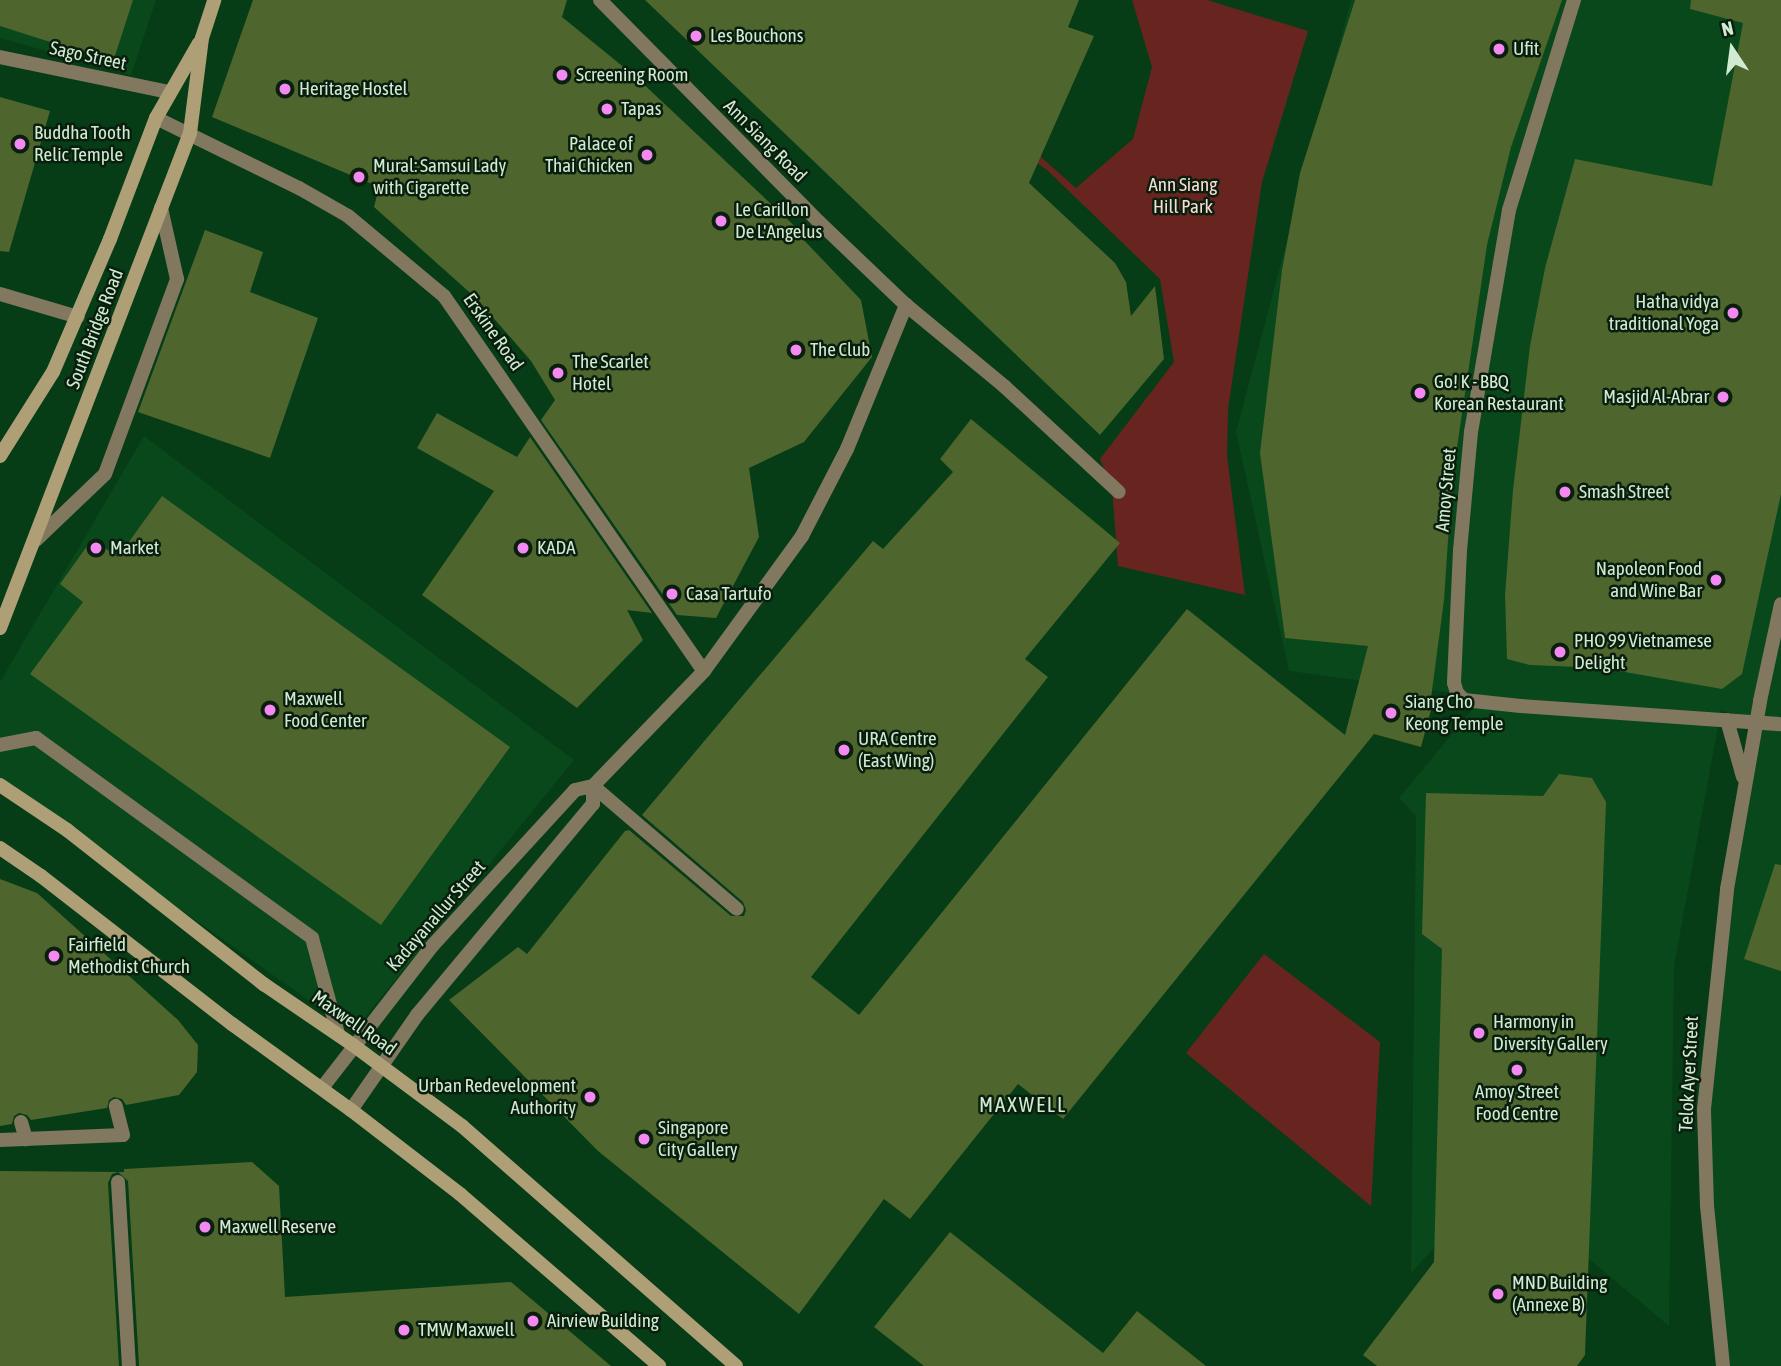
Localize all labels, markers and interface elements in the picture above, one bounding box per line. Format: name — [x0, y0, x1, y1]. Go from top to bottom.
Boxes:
north arrow — [1697, 14, 1767, 84]
text: N — [1719, 17, 1735, 41]
place label: Les Bouchons — [710, 25, 803, 47]
marker: Les Bouchons — [688, 28, 704, 44]
street label: Sago Street — [48, 37, 128, 75]
place label: Ufit — [1513, 38, 1539, 60]
marker: Ufit — [1491, 41, 1507, 57]
place label: Screening Room — [576, 64, 688, 86]
marker: Screening Room — [554, 67, 570, 83]
place label: Heritage Hostel — [299, 78, 408, 100]
marker: Heritage Hostel — [277, 81, 293, 97]
street label: Ann Siang Road — [719, 95, 811, 187]
place label: Tapas — [621, 98, 661, 120]
marker: Tapas — [599, 101, 615, 117]
place label: Buddha Tooth Relic Temple — [34, 122, 131, 166]
place label: Palace of Thai Chicken — [545, 133, 633, 177]
marker: Buddha Tooth Relic Temple — [12, 136, 28, 152]
marker: Palace of Thai Chicken — [639, 147, 655, 163]
place label: Mural: Samsui Lady with Cigarette — [373, 155, 506, 199]
marker: Mural: Samsui Lady with Cigarette — [351, 169, 367, 185]
park label: Ann Siang Hill Park — [1149, 174, 1217, 218]
place label: Le Carillon De L'Angelus — [735, 199, 822, 243]
marker: Le Carillon De L'Angelus — [713, 213, 729, 229]
street label: South Bridge Road — [62, 266, 128, 392]
street label: Erskine Road — [458, 289, 528, 375]
place label: Hatha vidya traditional Yoga — [1609, 291, 1719, 335]
marker: Hatha vidya traditional Yoga — [1725, 305, 1741, 321]
place label: The Club — [810, 339, 870, 361]
marker: The Club — [788, 342, 804, 358]
place label: The Scarlet Hotel — [572, 351, 649, 395]
marker: The Scarlet Hotel — [550, 365, 566, 381]
place label: Go! K - BBQ Korean Restaurant — [1434, 371, 1564, 415]
marker: Go! K - BBQ Korean Restaurant — [1412, 385, 1428, 401]
place label: Masjid Al-Abrar — [1603, 386, 1709, 408]
marker: Masjid Al-Abrar — [1715, 389, 1731, 405]
street label: Amoy Street — [1431, 447, 1461, 533]
place label: Smash Street — [1579, 481, 1670, 503]
marker: Smash Street — [1557, 484, 1573, 500]
place label: Market — [110, 537, 159, 559]
place label: KADA — [537, 537, 576, 559]
marker: Market — [88, 540, 104, 556]
marker: KADA — [515, 540, 531, 556]
place label: Napoleon Food and Wine Bar — [1596, 558, 1702, 602]
marker: Napoleon Food and Wine Bar — [1708, 572, 1724, 588]
place label: Casa Tartufo — [686, 583, 772, 605]
marker: Casa Tartufo — [664, 586, 680, 602]
place label: PHO 99 Vietnamese Delight — [1574, 630, 1712, 674]
marker: PHO 99 Vietnamese Delight — [1552, 644, 1568, 660]
place label: Maxwell Food Center — [284, 688, 367, 732]
place label: Siang Cho Keong Temple — [1405, 691, 1503, 735]
marker: Maxwell Food Center — [262, 702, 278, 718]
marker: Siang Cho Keong Temple — [1383, 705, 1399, 721]
place label: URA Centre (East Wing) — [858, 728, 937, 772]
marker: URA Centre (East Wing) — [836, 742, 852, 758]
street label: Kadayanallur Street — [382, 856, 490, 976]
place label: Fairfield Methodist Church — [68, 934, 190, 978]
marker: Fairfield Methodist Church — [46, 948, 62, 964]
street label: Maxwell Road — [307, 986, 401, 1060]
place label: Harmony in Diversity Gallery — [1493, 1011, 1608, 1055]
street label: Telok Ayer Street — [1675, 1015, 1703, 1133]
marker: Harmony in Diversity Gallery — [1471, 1025, 1487, 1041]
marker: Amoy Street Food Centre — [1509, 1062, 1525, 1078]
place label: Urban Redevelopment Authority — [418, 1075, 576, 1119]
place label: Amoy Street Food Centre — [1475, 1081, 1559, 1125]
marker: Urban Redevelopment Authority — [582, 1089, 598, 1105]
district label: MAXWELL — [980, 1091, 1066, 1117]
place label: Singapore City Gallery — [658, 1117, 738, 1161]
marker: Singapore City Gallery — [636, 1131, 652, 1147]
place label: Maxwell Reserve — [219, 1216, 336, 1238]
marker: Maxwell Reserve — [197, 1219, 213, 1235]
place label: MND Building (Annexe B) — [1512, 1272, 1607, 1316]
marker: MND Building (Annexe B) — [1490, 1286, 1506, 1302]
place label: Airview Building — [547, 1310, 659, 1332]
marker: Airview Building — [525, 1313, 541, 1329]
place label: TMW Maxwell — [418, 1319, 515, 1341]
marker: TMW Maxwell — [396, 1322, 412, 1338]

